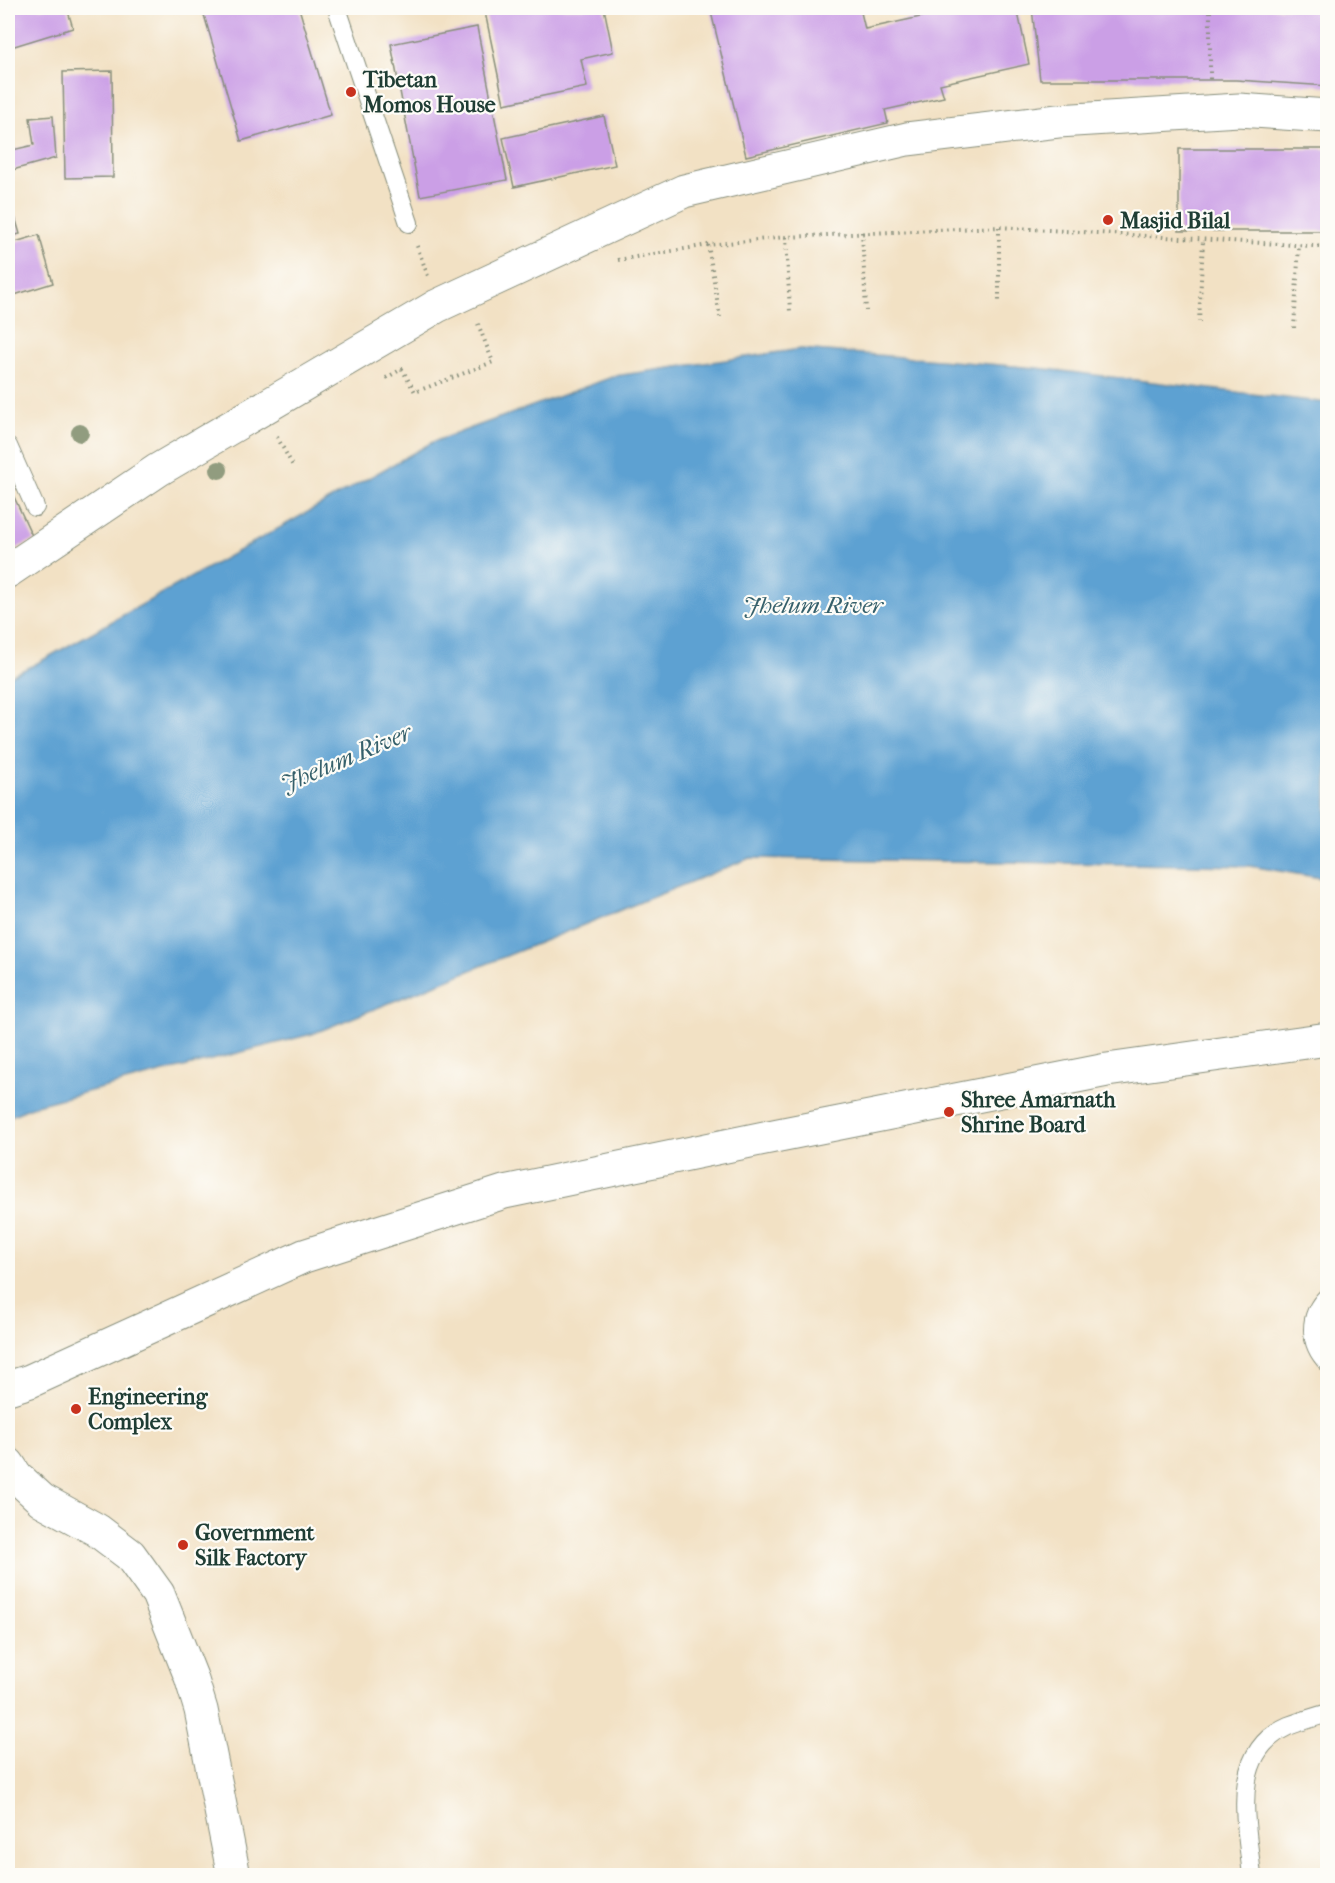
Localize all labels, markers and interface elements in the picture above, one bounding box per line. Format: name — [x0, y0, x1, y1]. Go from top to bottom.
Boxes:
place label: Tibetan Momos House — [362, 67, 496, 118]
marker: Tibetan Momos House — [344, 85, 358, 99]
place label: Masjid Bilal — [1119, 208, 1231, 234]
marker: Masjid Bilal — [1101, 213, 1115, 227]
water label: Jhelum River — [743, 591, 885, 619]
water label: Jhelum River — [276, 717, 418, 798]
place label: Shree Amarnath Shrine Board — [961, 1087, 1116, 1138]
marker: Shree Amarnath Shrine Board — [942, 1105, 956, 1119]
place label: Engineering Complex — [88, 1384, 209, 1435]
marker: Engineering Complex — [69, 1402, 83, 1416]
place label: Government Silk Factory — [195, 1520, 316, 1571]
marker: Government Silk Factory — [176, 1538, 190, 1552]

